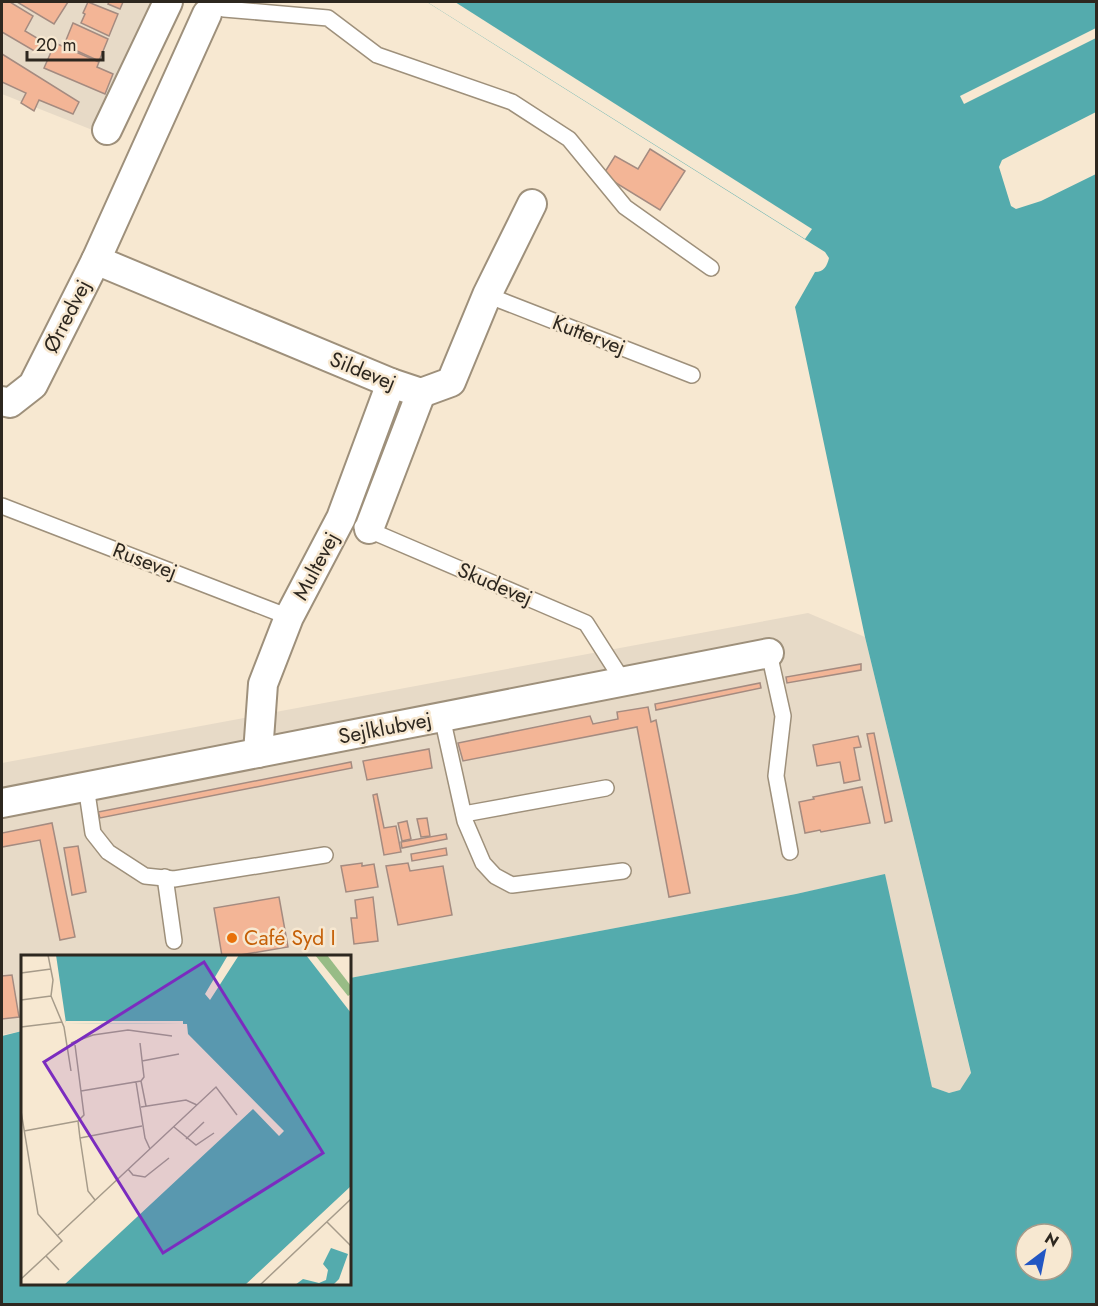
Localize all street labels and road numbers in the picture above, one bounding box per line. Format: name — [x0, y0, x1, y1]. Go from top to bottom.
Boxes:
street label: Ørredvej — [36, 274, 98, 358]
street label: Kuttervej — [548, 307, 630, 363]
street label: Sildevej — [325, 344, 401, 398]
street label: Multevej — [286, 527, 346, 605]
street label: Rusevej — [108, 535, 182, 587]
street label: Skudevej — [453, 555, 537, 613]
street label: Sejlklubvej — [336, 704, 434, 752]

